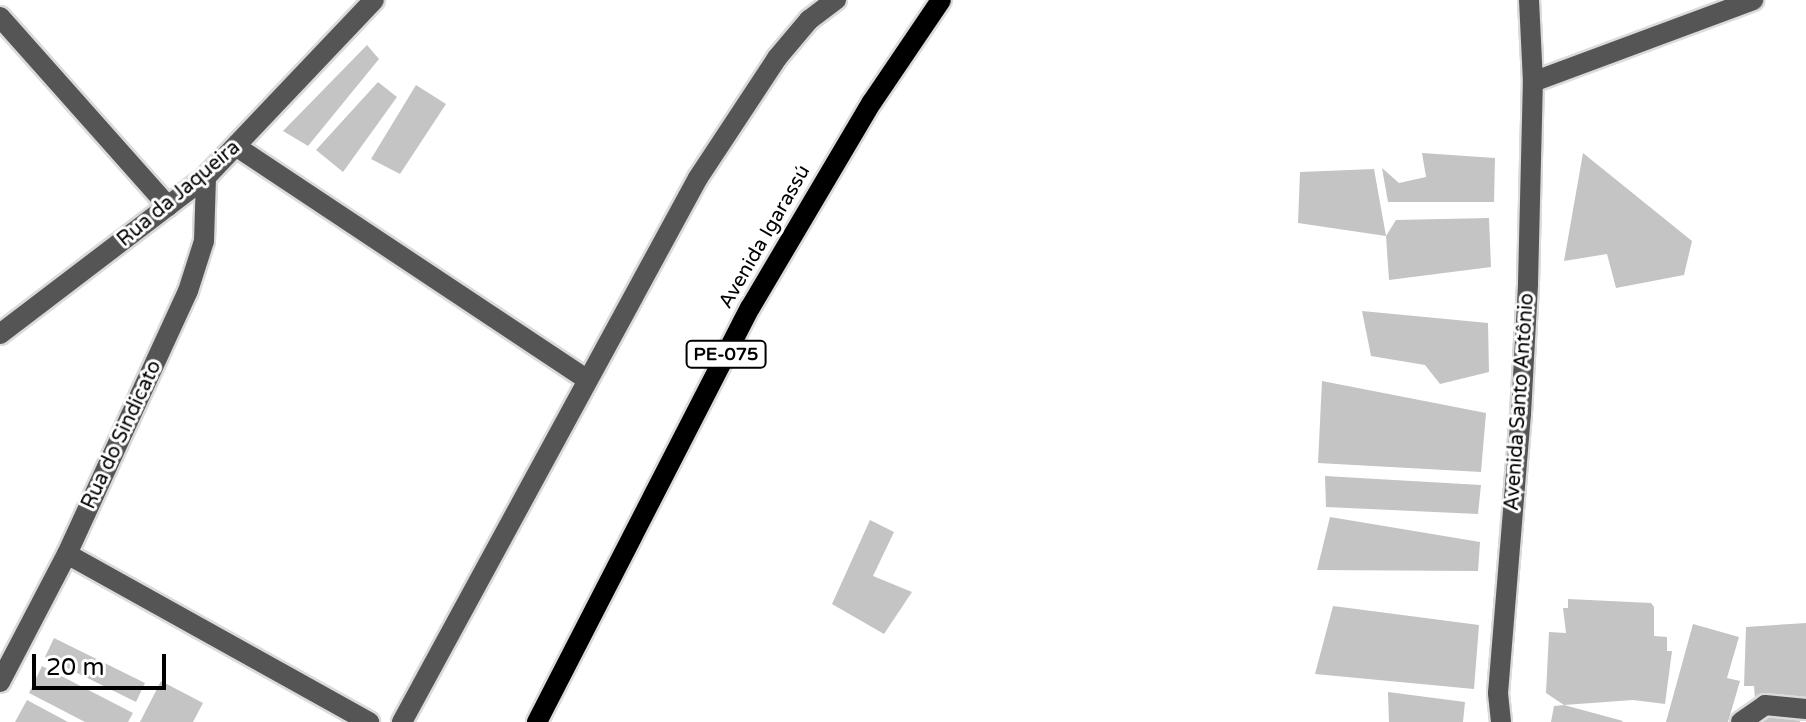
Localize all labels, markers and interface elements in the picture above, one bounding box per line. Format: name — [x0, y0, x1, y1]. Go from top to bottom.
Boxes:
street label: Rua da Jaqueira — [113, 136, 245, 252]
street label: Avenida Igarassú — [714, 161, 816, 313]
street label: Avenida Santo Antônio — [1500, 292, 1540, 512]
road number: PE-075 — [684, 340, 768, 368]
street label: Rua do Sindicato — [77, 357, 167, 513]
scale bar — [36, 638, 170, 688]
text: 20 m — [46, 653, 104, 682]

